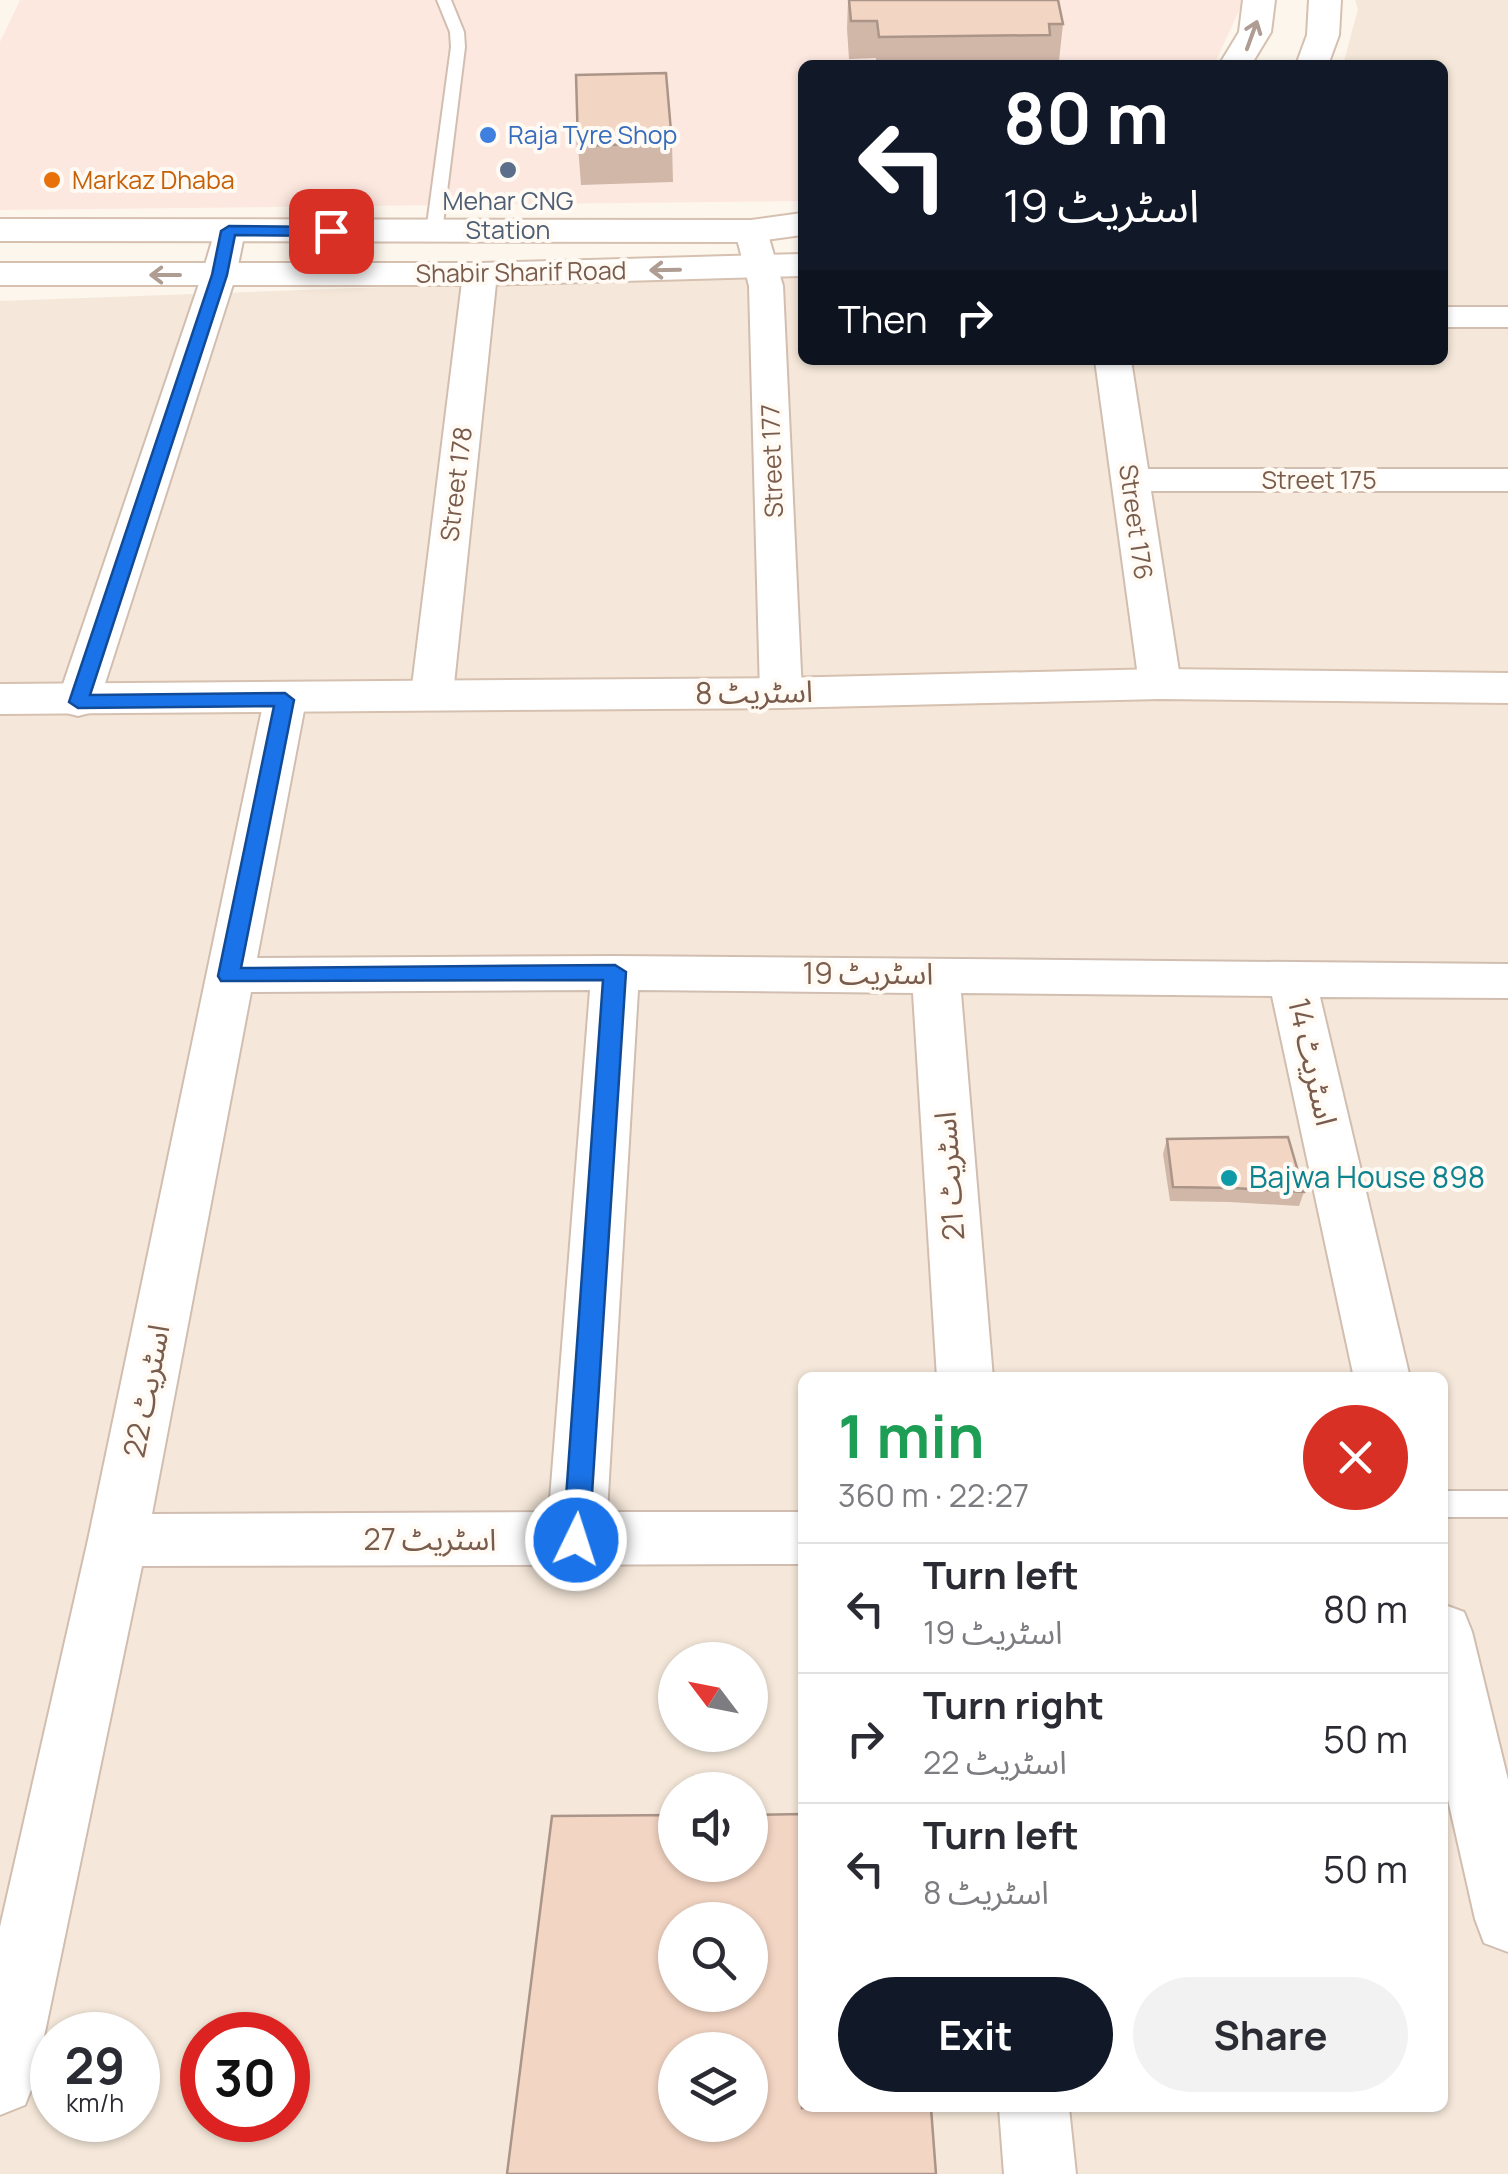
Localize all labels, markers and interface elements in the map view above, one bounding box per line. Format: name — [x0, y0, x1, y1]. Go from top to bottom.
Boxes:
one-way arrow — [1244, 20, 1262, 51]
text: 80 m — [1003, 69, 1169, 165]
icon: left — [838, 100, 968, 230]
place label: Raja Tyre Shop — [508, 117, 677, 152]
marker: Raja Tyre Shop — [477, 124, 499, 146]
marker: Mehar CNG Station — [497, 159, 519, 181]
place label: Markaz Dhaba — [72, 162, 235, 197]
marker: Markaz Dhaba — [41, 169, 63, 191]
text: اسٹریٹ 19 — [1003, 174, 1199, 236]
place label: Mehar CNG Station — [442, 183, 574, 247]
pin — [289, 189, 374, 274]
icon: arrive — [304, 204, 359, 259]
street label: Shabir Sharif Road — [415, 252, 627, 291]
one-way arrow — [649, 261, 681, 280]
one-way arrow — [149, 266, 182, 284]
icon: right — [947, 290, 1002, 345]
text: Then — [838, 292, 927, 344]
street label: Street 177 — [752, 403, 791, 519]
street label: Street 178 — [431, 425, 480, 543]
street label: Street 176 — [1111, 462, 1162, 582]
street label: Street 175 — [1261, 462, 1377, 497]
street label: اسٹریٹ 8 — [695, 670, 813, 713]
street label: اسٹریٹ 19 — [803, 952, 933, 993]
street label: اسٹریٹ 14 — [1279, 994, 1348, 1130]
street label: اسٹریٹ 21 — [924, 1110, 973, 1242]
place label: Bajwa House 898 — [1249, 1156, 1485, 1197]
marker: Bajwa House 898 — [1218, 1167, 1240, 1189]
street label: اسٹریٹ 22 — [113, 1321, 179, 1461]
text: 1 min — [838, 1394, 985, 1476]
button: close — [1303, 1405, 1408, 1510]
text: 360 m · 22:27 — [838, 1473, 1029, 1517]
position arrow — [524, 1488, 628, 1592]
street label: اسٹریٹ 27 — [364, 1518, 496, 1559]
text: Turn left — [923, 1548, 1079, 1600]
icon: left — [838, 1581, 893, 1636]
text: 80 m — [1323, 1582, 1408, 1634]
text: اسٹریٹ 19 — [923, 1610, 1063, 1654]
north arrow — [658, 1642, 768, 1752]
map controls — [658, 1642, 768, 2142]
text: Turn right — [923, 1678, 1104, 1730]
icon: right — [838, 1711, 893, 1766]
text: 50 m — [1323, 1712, 1408, 1764]
text: اسٹریٹ 22 — [923, 1740, 1067, 1784]
button: sound — [658, 1772, 768, 1882]
text: Turn left — [923, 1808, 1079, 1860]
icon: left — [838, 1841, 893, 1896]
text: 50 m — [1323, 1842, 1408, 1894]
text: اسٹریٹ 8 — [923, 1870, 1049, 1914]
button: search — [658, 1902, 768, 2012]
button: Exit — [838, 1977, 1113, 2092]
button: Share — [1133, 1977, 1408, 2092]
speed limit sign: 30 — [180, 2012, 310, 2142]
text: 29 — [65, 2031, 125, 2099]
button: layers — [658, 2032, 768, 2142]
text: km/h — [66, 2085, 124, 2120]

